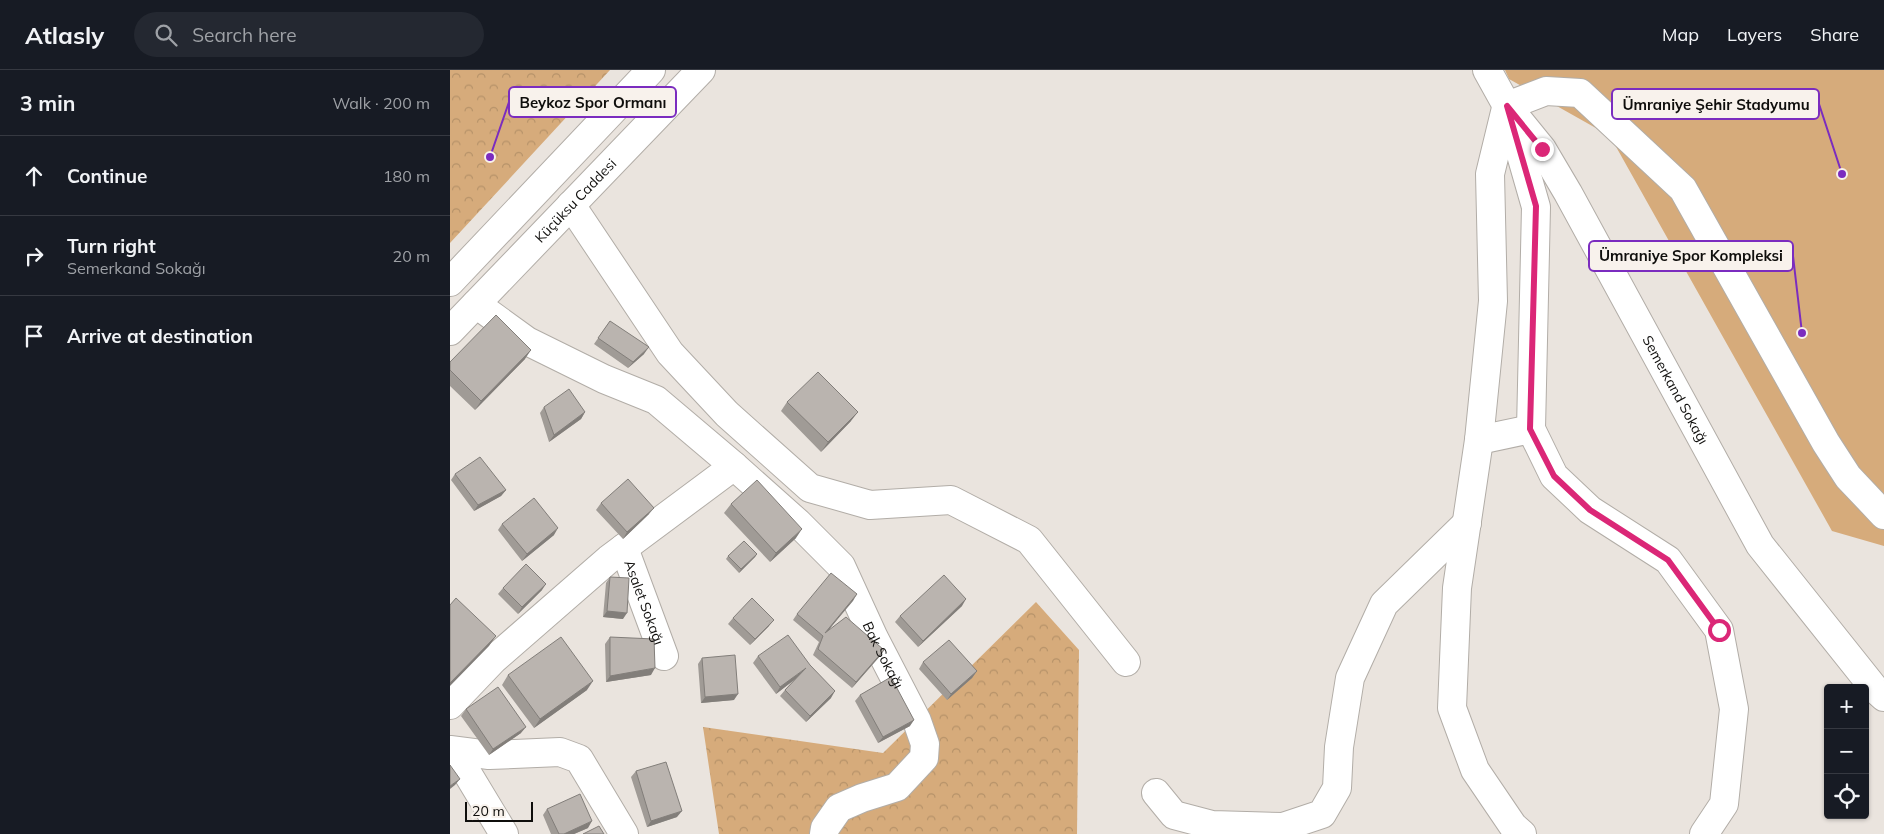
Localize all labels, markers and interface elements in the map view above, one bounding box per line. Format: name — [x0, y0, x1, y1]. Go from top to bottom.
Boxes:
search box — [134, 12, 484, 57]
text: Atlasly — [25, 20, 104, 50]
icon: search — [152, 21, 180, 49]
text: Search here — [192, 23, 297, 47]
text: Map — [1662, 23, 1699, 46]
text: Layers — [1727, 23, 1782, 46]
text: Share — [1810, 23, 1859, 46]
callout: Beykoz Spor Ormanı — [509, 87, 676, 117]
callout: Ümraniye Şehir Stadyumu — [1612, 89, 1819, 119]
text: 3 min — [20, 90, 75, 116]
text: Walk · 200 m — [332, 93, 430, 113]
text: Beykoz Spor Ormanı — [520, 93, 666, 112]
text: Ümraniye Şehir Stadyumu — [1622, 95, 1810, 114]
route end — [1531, 138, 1554, 161]
street label: Küçüksu Caddesi — [531, 155, 620, 246]
icon: ahead — [20, 162, 48, 190]
text: Continue — [67, 164, 147, 188]
text: 180 m — [383, 166, 430, 186]
text: Turn right — [67, 234, 156, 258]
callout: Ümraniye Spor Kompleksi — [1589, 241, 1793, 271]
icon: right — [20, 242, 48, 270]
text: 20 m — [393, 246, 430, 266]
text: Ümraniye Spor Kompleksi — [1599, 246, 1783, 265]
text: Semerkand Sokağı — [67, 258, 205, 278]
icon: arrive — [20, 322, 48, 350]
text: Arrive at destination — [67, 324, 253, 348]
street label: Semerkand Sokağı — [1638, 332, 1712, 447]
street label: Asalet Sokağı — [620, 557, 668, 647]
street label: Bak Sokağı — [859, 619, 908, 692]
route start — [1708, 619, 1731, 642]
map controls — [1824, 684, 1869, 819]
button: + — [1824, 684, 1869, 729]
button: − — [1824, 729, 1869, 774]
button: locate — [1824, 774, 1869, 819]
scale bar — [465, 799, 532, 822]
text: 20 m — [472, 802, 505, 820]

